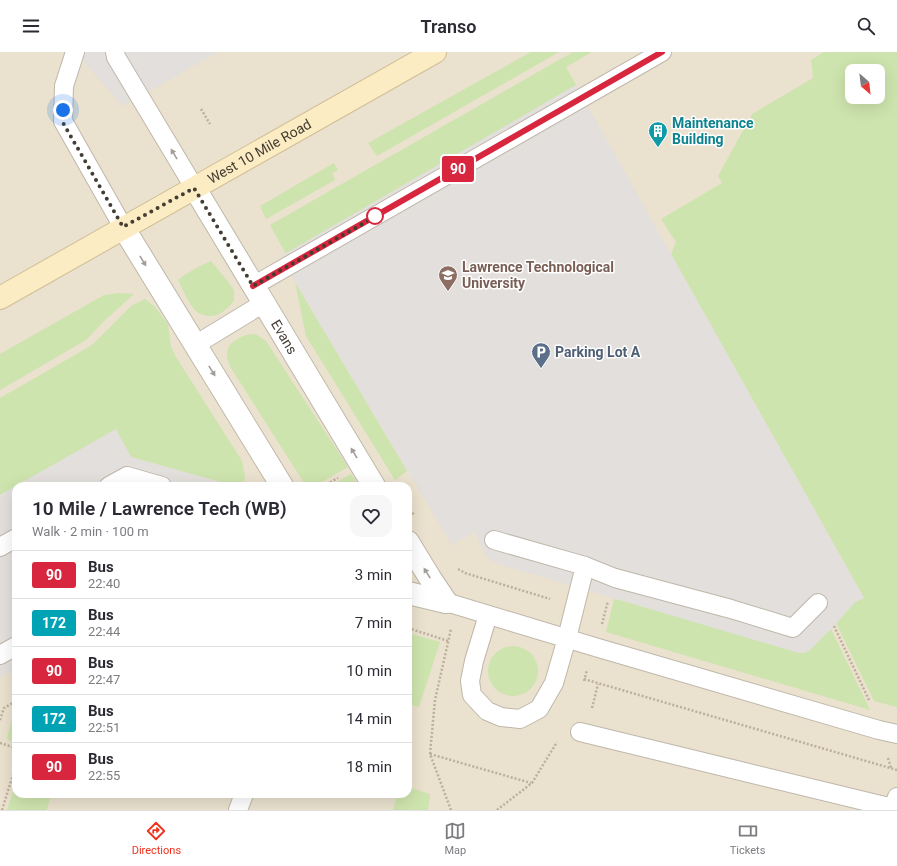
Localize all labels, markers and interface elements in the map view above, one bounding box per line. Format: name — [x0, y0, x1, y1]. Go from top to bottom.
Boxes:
icon: menu — [20, 15, 42, 37]
icon: search — [855, 15, 877, 37]
text: Transo — [421, 16, 476, 37]
north arrow — [845, 64, 885, 104]
map controls — [845, 64, 885, 104]
your location — [53, 100, 73, 120]
place label: Maintenance Building — [672, 115, 754, 147]
street label: West 10 Mile Road — [205, 116, 314, 187]
building icon: Maintenance Building — [647, 120, 669, 148]
one-way arrow — [170, 148, 177, 160]
line badge: 90 — [440, 156, 476, 182]
text: 90 — [450, 161, 466, 177]
unlabelled marker — [366, 207, 384, 225]
one-way arrow — [140, 255, 147, 267]
place label: Lawrence Technological University — [462, 259, 614, 291]
school or university icon: Lawrence Technological University — [437, 264, 459, 292]
street label: Evans — [268, 317, 301, 357]
parking icon: Parking Lot A — [530, 341, 552, 369]
place label: Parking Lot A — [555, 344, 641, 360]
one-way arrow — [208, 365, 215, 377]
one-way arrow — [350, 447, 357, 459]
button: heart — [350, 495, 392, 537]
text: 10 Mile / Lawrence Tech (WB) — [32, 497, 287, 520]
text: Walk · 2 min · 100 m — [32, 524, 149, 539]
text: Bus — [88, 558, 114, 576]
text: 3 min — [355, 566, 392, 584]
text: 90 — [46, 567, 62, 583]
one-way arrow — [423, 567, 430, 579]
text: 22:40 — [88, 576, 120, 591]
text: Bus — [88, 606, 114, 624]
text: 7 min — [355, 614, 392, 632]
text: 172 — [42, 615, 66, 631]
text: 22:44 — [88, 624, 120, 639]
text: Bus — [88, 654, 114, 672]
text: 10 min — [346, 662, 392, 680]
text: 90 — [46, 663, 62, 679]
text: 22:47 — [88, 672, 120, 687]
text: Bus — [88, 702, 114, 720]
text: 14 min — [346, 710, 392, 728]
text: 172 — [42, 711, 66, 727]
text: 22:51 — [88, 720, 120, 735]
text: Bus — [88, 750, 114, 768]
text: 18 min — [346, 758, 392, 776]
text: 90 — [46, 759, 62, 775]
text: 22:55 — [88, 768, 120, 783]
tab: Directions — [132, 820, 181, 857]
tab: Map — [444, 820, 466, 857]
tab: Tickets — [730, 820, 765, 857]

